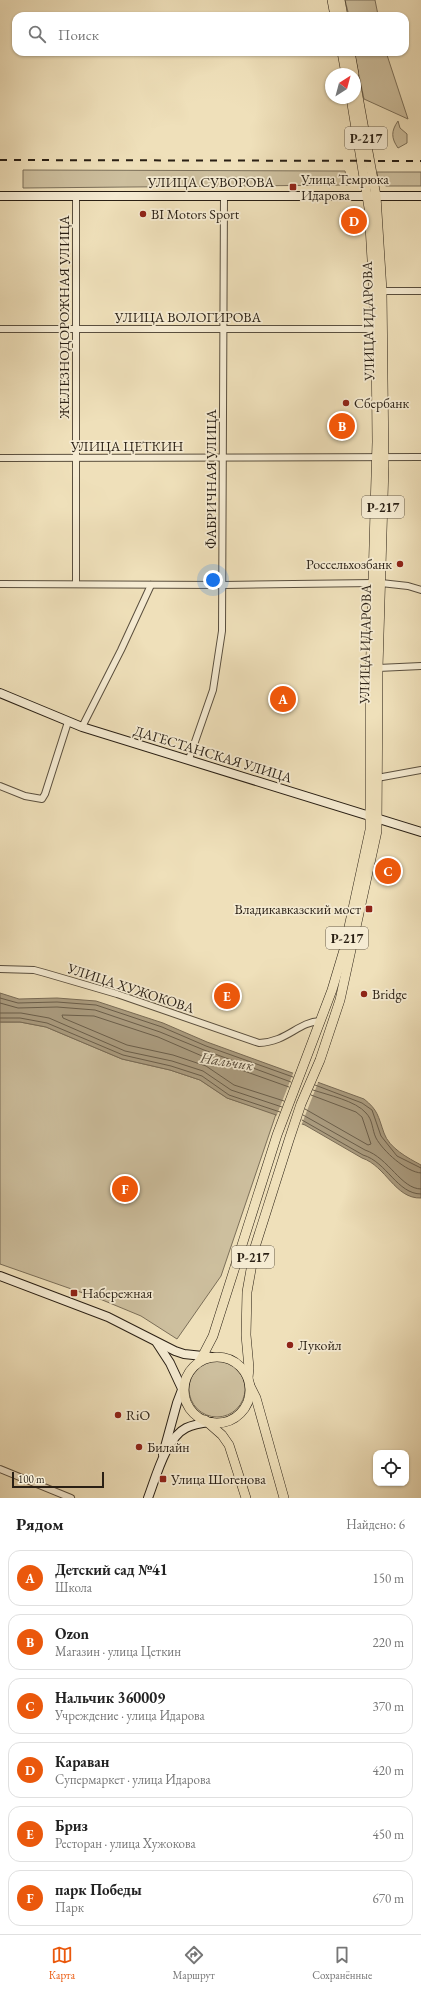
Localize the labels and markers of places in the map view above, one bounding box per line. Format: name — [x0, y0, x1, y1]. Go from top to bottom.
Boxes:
place label: Улица Темрюка Идарова — [300, 170, 389, 204]
marker: Улица Темрюка Идарова — [288, 182, 298, 192]
place label: BI Motors Sport — [151, 205, 240, 223]
pin: D — [341, 206, 367, 236]
marker: BI Motors Sport — [138, 209, 148, 219]
place label: Сбербанк — [354, 394, 410, 412]
marker: Сбербанк — [341, 398, 351, 408]
pin: B — [329, 411, 355, 441]
place label: Россельхозбанк — [306, 555, 392, 573]
marker: Россельхозбанк — [395, 559, 405, 569]
pin: A — [270, 684, 296, 714]
pin: C — [375, 856, 401, 886]
place label: Владикавказский мост — [235, 900, 361, 918]
marker: Владикавказский мост — [364, 904, 374, 914]
pin: E — [214, 981, 240, 1011]
place label: Bridge — [372, 985, 407, 1003]
marker: Bridge — [359, 989, 369, 999]
pin: F — [112, 1174, 138, 1204]
place label: Набережная — [82, 1284, 152, 1302]
marker: Набережная — [69, 1288, 79, 1298]
place label: Лукойл — [298, 1336, 342, 1354]
marker: Лукойл — [285, 1340, 295, 1350]
place label: RiO — [126, 1406, 150, 1424]
marker: RiO — [113, 1410, 123, 1420]
place label: Билайн — [147, 1438, 190, 1456]
marker: Билайн — [134, 1442, 144, 1452]
place label: Улица Шогенова — [170, 1470, 266, 1488]
marker: Улица Шогенова — [158, 1474, 168, 1484]

